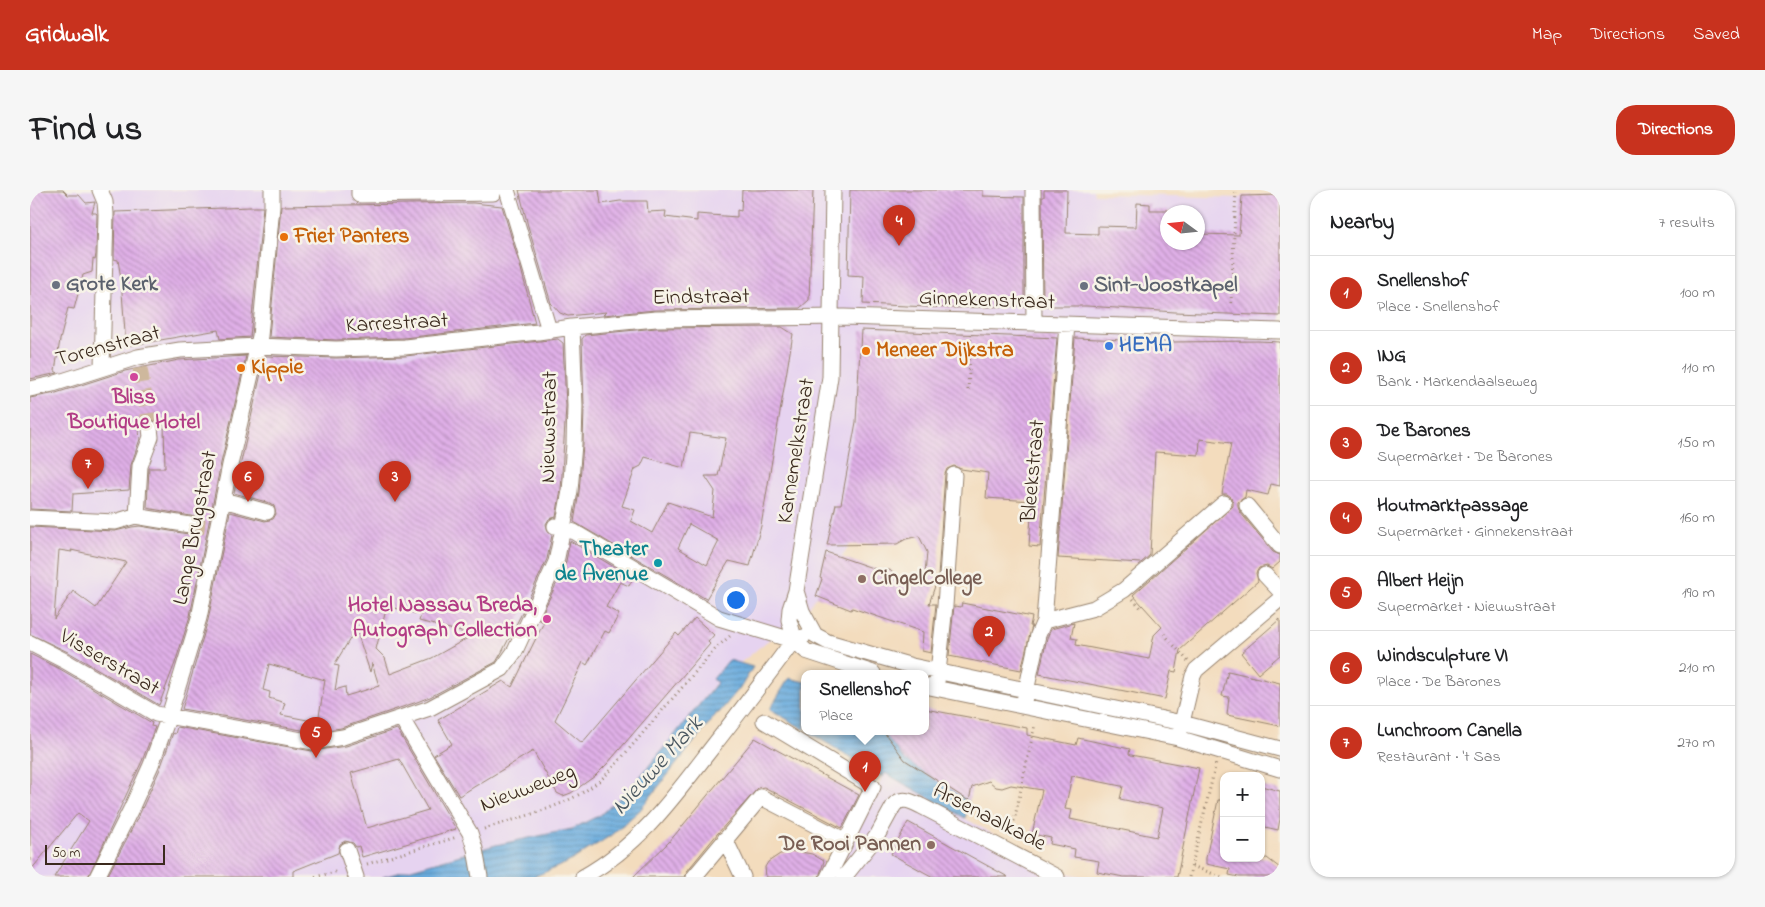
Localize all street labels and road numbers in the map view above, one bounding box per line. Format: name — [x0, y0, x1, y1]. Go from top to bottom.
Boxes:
street label: Eindstraat — [652, 281, 750, 315]
street label: Ginnekenstraat — [918, 283, 1056, 319]
street label: Karrestraat — [345, 305, 450, 343]
street label: Torenstraat — [52, 318, 165, 376]
street label: Nieuwstraat — [533, 370, 567, 483]
street label: Karnemelkstraat — [770, 375, 824, 526]
street label: Bleekstraat — [1013, 418, 1054, 525]
street label: Lange Brugstraat — [165, 447, 228, 608]
street label: Visserstraat — [52, 621, 166, 705]
street label: Nieuweweg — [476, 756, 581, 823]
street label: Arsenaalkade — [927, 776, 1051, 860]

